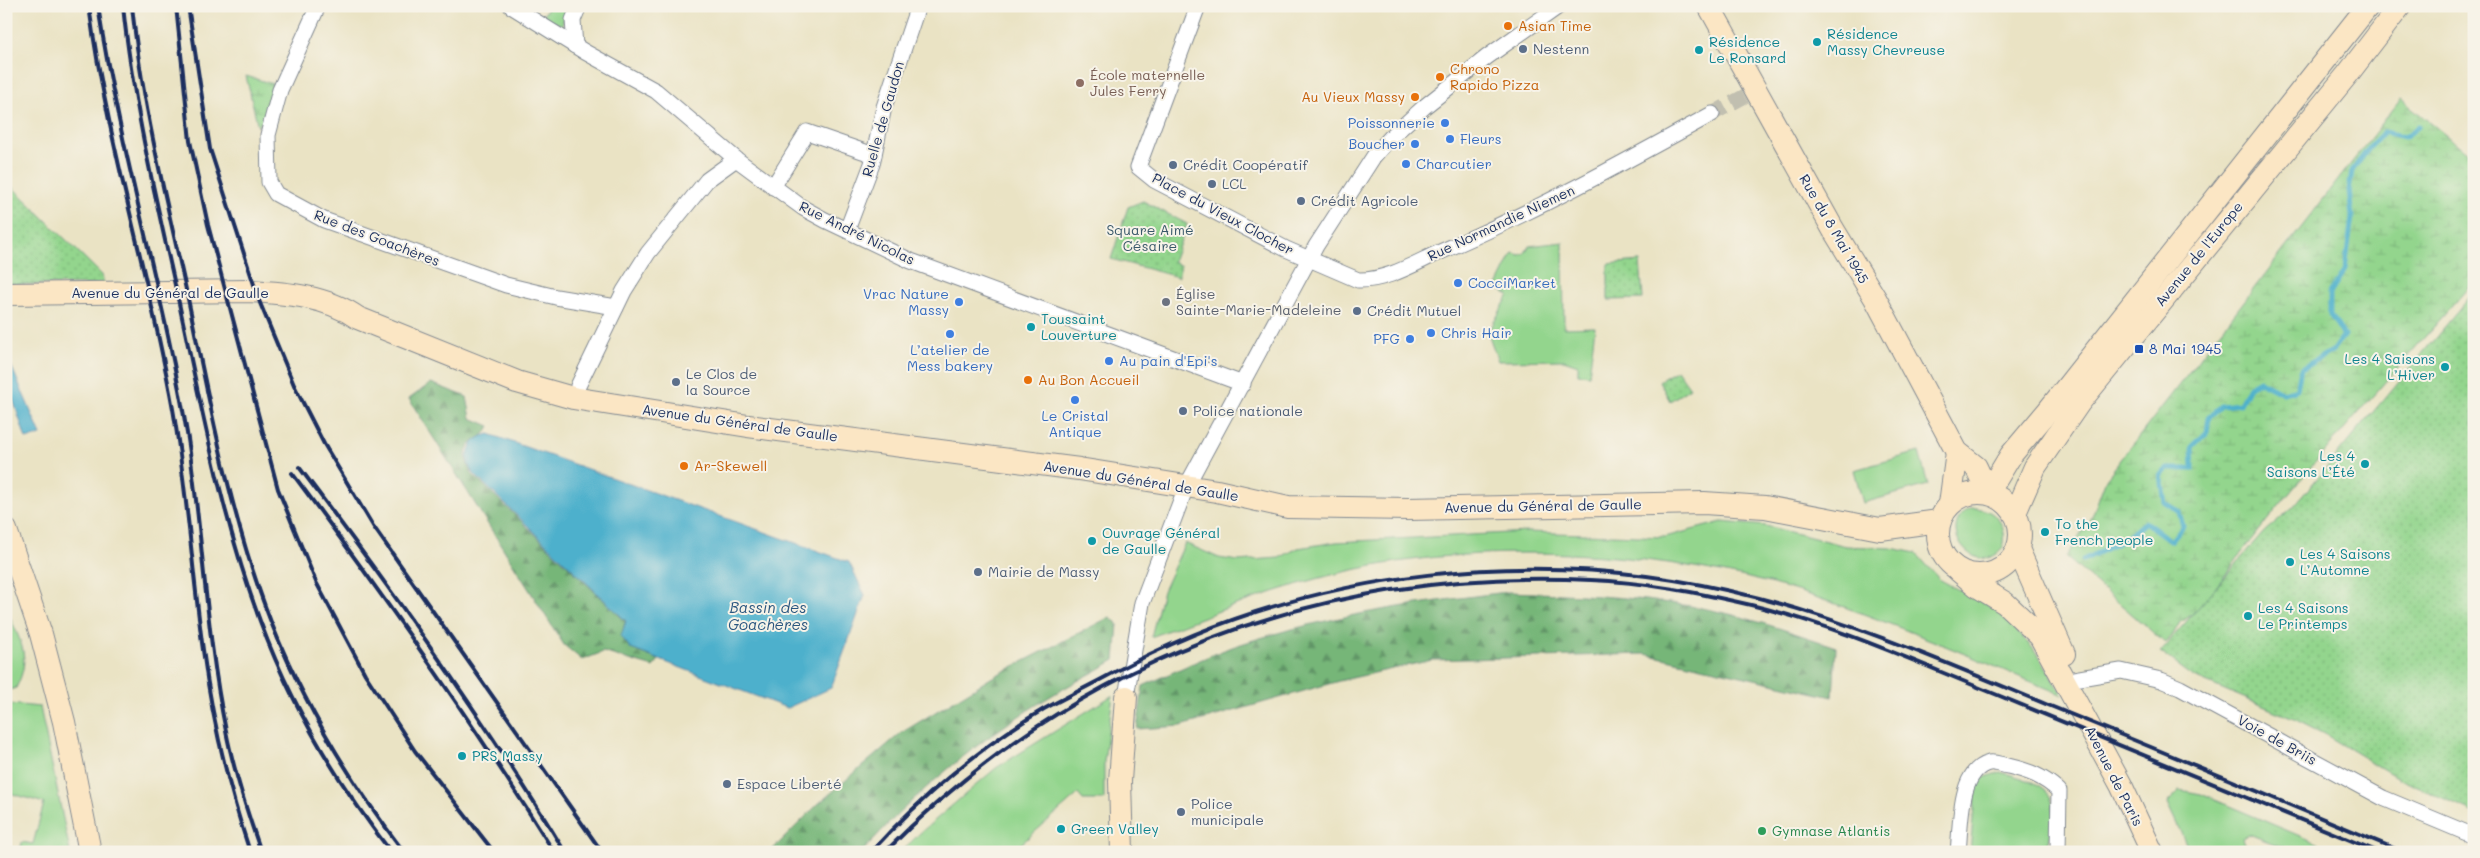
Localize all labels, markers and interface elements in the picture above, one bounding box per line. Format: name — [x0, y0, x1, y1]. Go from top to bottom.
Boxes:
place label: Asian Time — [1518, 16, 1592, 35]
marker: Asian Time — [1502, 20, 1514, 32]
place label: Résidence Massy Chevreuse — [1827, 24, 1945, 59]
place label: Résidence Le Ronsard — [1709, 32, 1786, 67]
marker: Résidence Massy Chevreuse — [1811, 36, 1823, 48]
place label: Nestenn — [1533, 39, 1589, 58]
marker: Nestenn — [1517, 43, 1529, 55]
marker: Résidence Le Ronsard — [1693, 44, 1705, 56]
street label: Ruelle de Gaudon — [857, 59, 908, 179]
place label: Chrono Rapido Pizza — [1450, 59, 1539, 94]
place label: École maternelle Jules Ferry — [1090, 65, 1205, 100]
marker: Chrono Rapido Pizza — [1434, 71, 1446, 83]
marker: École maternelle Jules Ferry — [1074, 77, 1086, 89]
place label: Au Vieux Massy — [1301, 87, 1405, 106]
marker: Au Vieux Massy — [1409, 91, 1421, 103]
place label: Poissonnerie — [1348, 113, 1435, 132]
marker: Poissonnerie — [1439, 117, 1451, 129]
place label: Fleurs — [1460, 129, 1502, 148]
marker: Fleurs — [1444, 133, 1456, 145]
place label: Boucher — [1349, 134, 1405, 153]
marker: Boucher — [1409, 138, 1421, 150]
place label: Charcutier — [1416, 154, 1492, 173]
place label: Crédit Coopératif — [1183, 155, 1309, 174]
marker: Charcutier — [1400, 158, 1412, 170]
marker: Crédit Coopératif — [1167, 159, 1179, 171]
street label: Place du Vieux Clocher — [1149, 168, 1297, 259]
street label: Rue du 8 Mai 1945 — [1795, 171, 1873, 287]
place label: LCL — [1222, 174, 1247, 193]
marker: LCL — [1206, 178, 1218, 190]
street label: Rue Normandie Niemen — [1424, 180, 1577, 265]
place label: Crédit Agricole — [1311, 191, 1418, 210]
marker: Crédit Agricole — [1295, 195, 1307, 207]
street label: Rue André Nicolas — [796, 196, 918, 269]
street label: Avenue de l'Europe — [2150, 197, 2247, 310]
street label: Rue des Goachères — [312, 205, 443, 270]
park label: Square Aimé Césaire — [1106, 220, 1194, 255]
place label: CocciMarket — [1468, 273, 1556, 292]
marker: CocciMarket — [1452, 277, 1464, 289]
street label: Avenue du Général de Gaulle — [71, 283, 269, 302]
place label: Vrac Nature Massy — [863, 284, 949, 319]
place label: Église Sainte-Marie-Madeleine — [1176, 284, 1341, 319]
marker: Vrac Nature Massy — [953, 296, 965, 308]
marker: Église Sainte-Marie-Madeleine — [1160, 296, 1172, 308]
place label: Crédit Mutuel — [1367, 301, 1461, 320]
marker: Crédit Mutuel — [1351, 305, 1363, 317]
place label: Toussaint Louverture — [1041, 309, 1117, 344]
marker: Toussaint Louverture — [1025, 321, 1037, 333]
place label: Chris Hair — [1441, 323, 1512, 342]
marker: Chris Hair — [1425, 327, 1437, 339]
marker: L’atelier de Mess bakery — [944, 328, 956, 340]
place label: PFG — [1373, 329, 1400, 348]
marker: PFG — [1404, 333, 1416, 345]
place label: 8 Mai 1945 — [2149, 339, 2222, 358]
place label: L’atelier de Mess bakery — [907, 340, 993, 375]
marker: 8 Mai 1945 — [2133, 343, 2145, 355]
place label: Les 4 Saisons L’Hiver — [2344, 349, 2435, 384]
place label: Au pain d'Epi's — [1119, 351, 1218, 370]
marker: Au pain d'Epi's — [1103, 355, 1115, 367]
marker: Les 4 Saisons L’Hiver — [2439, 361, 2451, 373]
place label: Le Clos de la Source — [686, 364, 757, 399]
place label: Au Bon Accueil — [1038, 370, 1139, 389]
marker: Au Bon Accueil — [1022, 374, 1034, 386]
marker: Le Clos de la Source — [670, 376, 682, 388]
marker: Le Cristal Antique — [1069, 394, 1081, 406]
street label: Avenue du Général de Gaulle — [641, 399, 839, 446]
place label: Police nationale — [1193, 401, 1303, 420]
marker: Police nationale — [1177, 405, 1189, 417]
place label: Le Cristal Antique — [1041, 406, 1109, 441]
place label: Les 4 Saisons L’Été — [2267, 446, 2356, 481]
place label: Ar-Skewell — [694, 456, 767, 475]
street label: Avenue du Général de Gaulle — [1042, 456, 1240, 505]
marker: Les 4 Saisons L’Été — [2359, 458, 2371, 470]
marker: Ar-Skewell — [678, 460, 690, 472]
street label: Avenue du Général de Gaulle — [1444, 494, 1642, 517]
place label: To the French people — [2055, 514, 2153, 549]
place label: Ouvrage Général de Gaulle — [1102, 523, 1220, 558]
marker: To the French people — [2039, 526, 2051, 538]
marker: Ouvrage Général de Gaulle — [1086, 535, 1098, 547]
place label: Les 4 Saisons L’Automne — [2300, 544, 2391, 579]
marker: Les 4 Saisons L’Automne — [2284, 556, 2296, 568]
place label: Mairie de Massy — [988, 562, 1099, 581]
marker: Mairie de Massy — [972, 566, 984, 578]
water label: Bassin des Goachères — [728, 597, 808, 634]
place label: Les 4 Saisons Le Printemps — [2258, 598, 2349, 633]
marker: Les 4 Saisons Le Printemps — [2242, 610, 2254, 622]
street label: Voie de Briis — [2234, 710, 2320, 769]
street label: Avenue de Paris — [2081, 722, 2148, 829]
place label: PRS Massy — [472, 746, 543, 765]
marker: PRS Massy — [456, 750, 468, 762]
place label: Espace Liberté — [737, 774, 842, 793]
marker: Espace Liberté — [721, 778, 733, 790]
place label: Police municipale — [1191, 794, 1264, 829]
marker: Police municipale — [1175, 806, 1187, 818]
place label: Green Valley — [1071, 819, 1159, 838]
place label: Gymnase Atlantis — [1772, 821, 1890, 840]
marker: Green Valley — [1055, 823, 1067, 835]
marker: Gymnase Atlantis — [1756, 825, 1768, 837]

